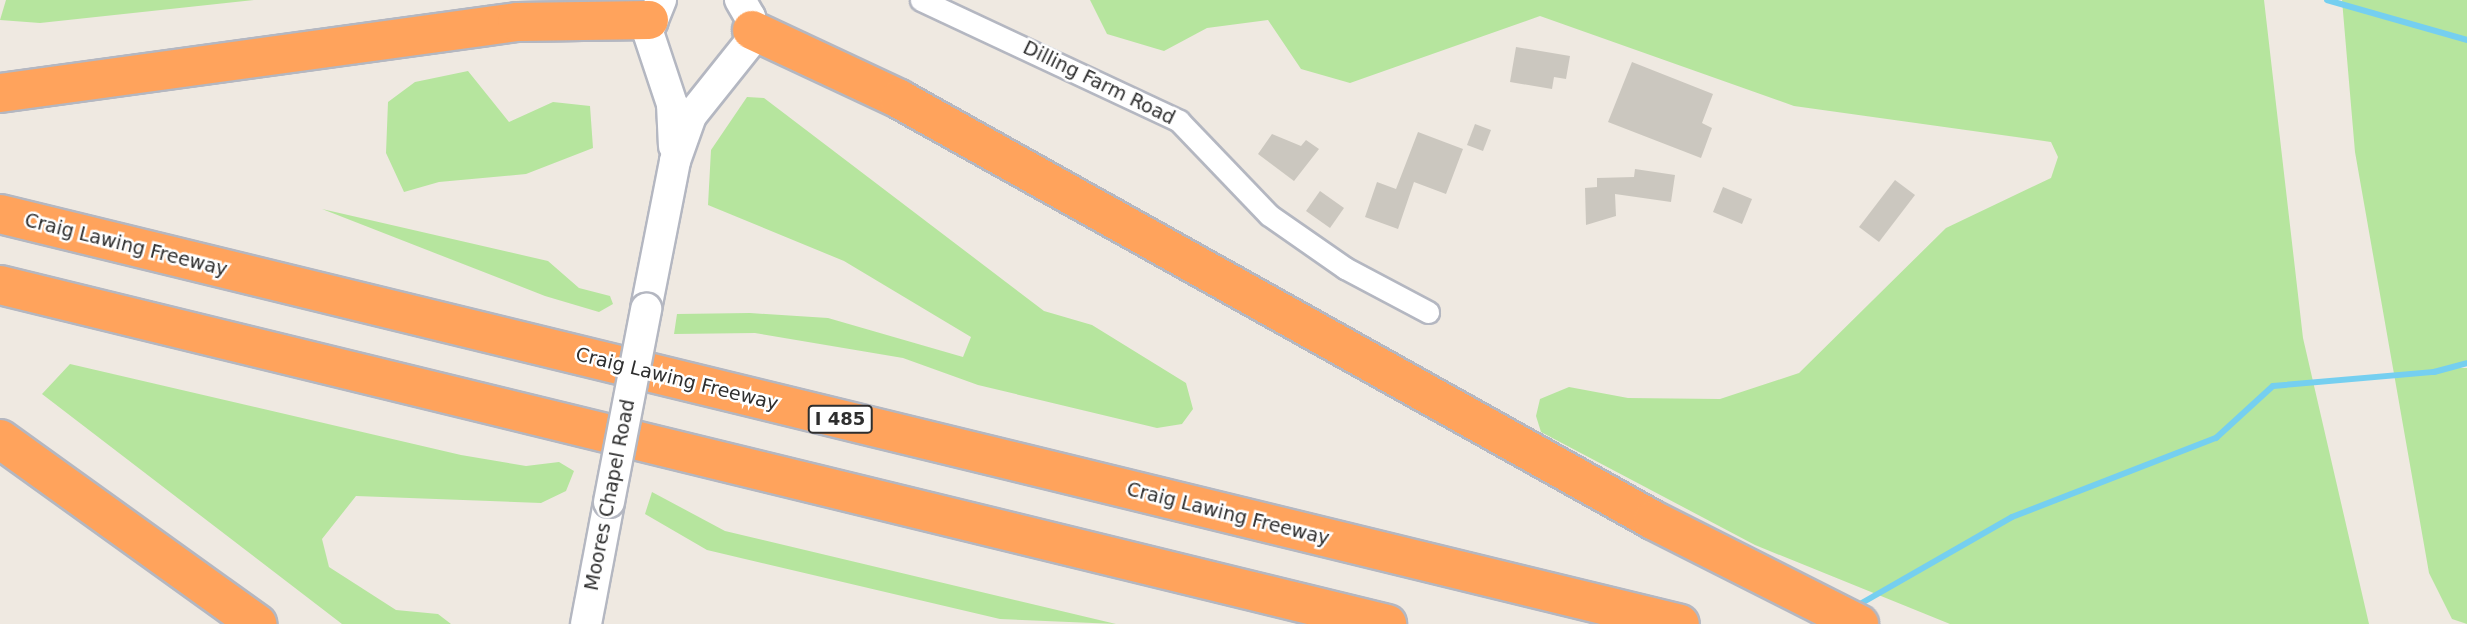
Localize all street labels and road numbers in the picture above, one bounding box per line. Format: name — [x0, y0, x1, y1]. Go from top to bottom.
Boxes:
street label: Dilling Farm Road — [1019, 36, 1179, 130]
street label: Craig Lawing Freeway — [22, 209, 230, 281]
street label: Craig Lawing Freeway — [573, 343, 781, 415]
street label: Moores Chapel Road — [580, 397, 640, 593]
road number: I 485 — [807, 404, 873, 433]
street label: Craig Lawing Freeway — [1124, 478, 1332, 550]

